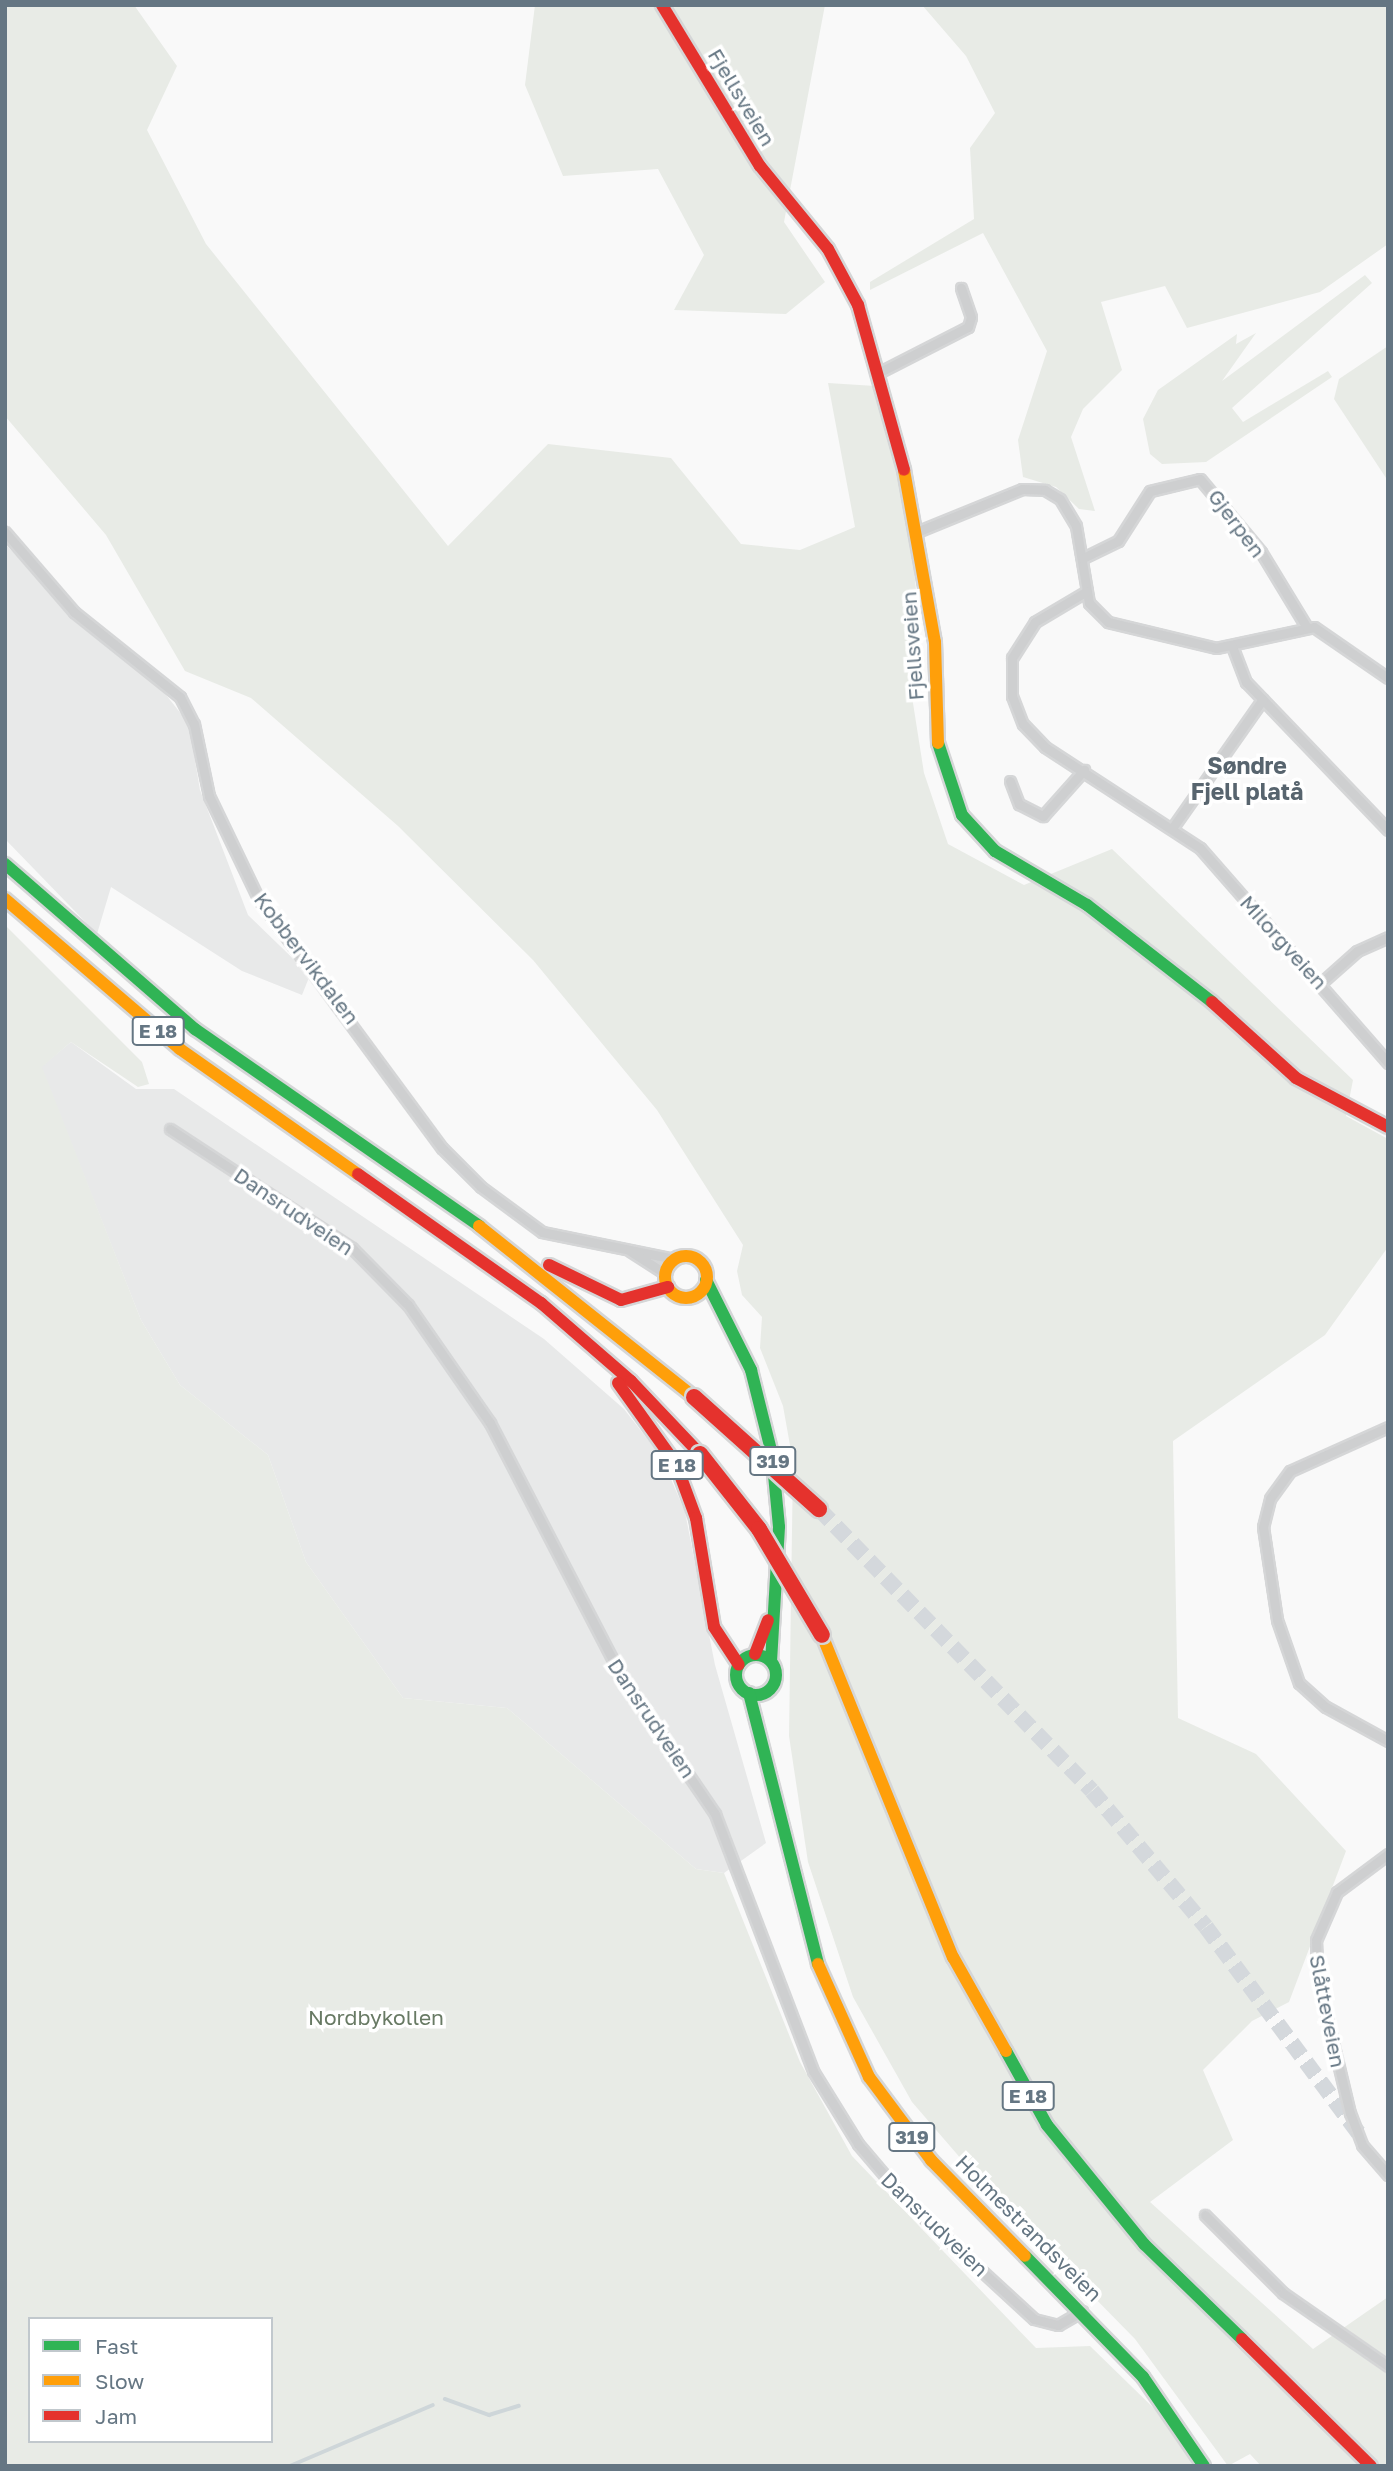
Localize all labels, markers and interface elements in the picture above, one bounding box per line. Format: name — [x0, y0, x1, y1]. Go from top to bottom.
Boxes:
street label: Fjellsveien — [703, 44, 781, 150]
street label: Gjerpen — [1203, 484, 1271, 562]
street label: Fjellsveien — [896, 591, 928, 701]
district label: Søndre Fjell platå — [1191, 751, 1303, 805]
street label: Kobbervikdalen — [249, 887, 365, 1029]
street label: Milorgveien — [1235, 890, 1333, 994]
road number: E 18 — [130, 1015, 186, 1046]
street label: Dansrudveien — [229, 1162, 359, 1260]
road number: 319 — [748, 1446, 798, 1476]
road number: E 18 — [649, 1450, 705, 1480]
street label: Dansrudveien — [603, 1653, 701, 1783]
street label: Slåtteveien — [1305, 1952, 1351, 2070]
park label: Nordbykollen — [308, 2004, 444, 2030]
road number: E 18 — [1000, 2080, 1056, 2112]
road number: 319 — [888, 2122, 936, 2152]
street label: Holmestrandsveien — [951, 2150, 1107, 2306]
street label: Dansrudveien — [876, 2167, 994, 2281]
legend — [28, 2317, 273, 2443]
text: Fast — [95, 2333, 138, 2359]
text: Slow — [95, 2368, 144, 2394]
text: Jam — [95, 2403, 137, 2429]

